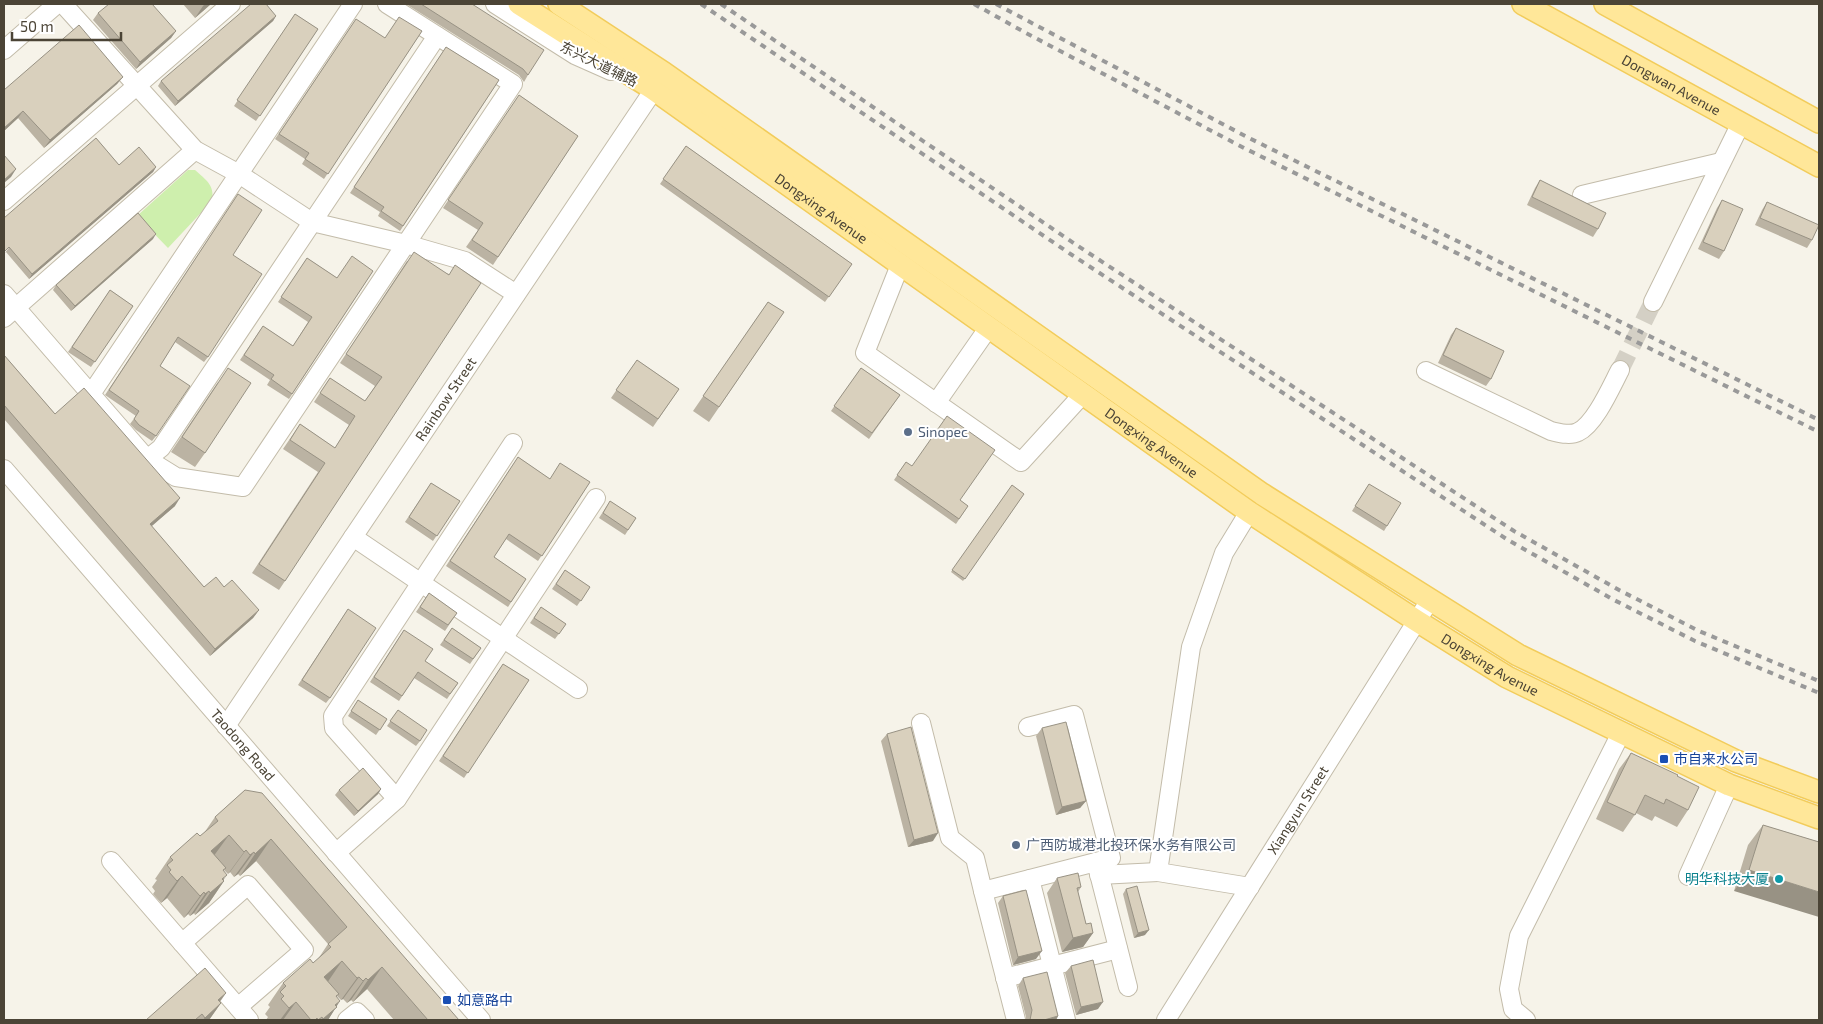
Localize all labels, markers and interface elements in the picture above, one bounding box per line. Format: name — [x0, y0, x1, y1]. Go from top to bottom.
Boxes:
scale bar — [12, 10, 121, 42]
text: 50 m — [20, 17, 54, 35]
street label: 东兴大道辅路 — [558, 37, 641, 90]
street label: Dongwan Avenue — [1619, 51, 1724, 119]
street label: Dongxing Avenue — [772, 169, 871, 247]
street label: Rainbow Street — [411, 354, 480, 444]
street label: Dongxing Avenue — [1102, 404, 1202, 481]
place label: Sinopec — [918, 423, 968, 440]
marker: Sinopec — [902, 426, 914, 438]
street label: Dongxing Avenue — [1438, 629, 1542, 699]
street label: Taodong Road — [207, 705, 279, 784]
place label: 巿自来水公司 — [1674, 750, 1758, 767]
marker: 巿自来水公司 — [1658, 753, 1670, 765]
street label: Xiangyun Street — [1263, 762, 1332, 857]
place label: 广西防城港北投环保水务有限公司 — [1026, 836, 1236, 853]
marker: 广西防城港北投环保水务有限公司 — [1010, 839, 1022, 851]
place label: 明华科技大厦 — [1685, 870, 1769, 887]
marker: 明华科技大厦 — [1773, 873, 1785, 885]
place label: 如意路中 — [457, 991, 513, 1008]
marker: 如意路中 — [441, 994, 453, 1006]

